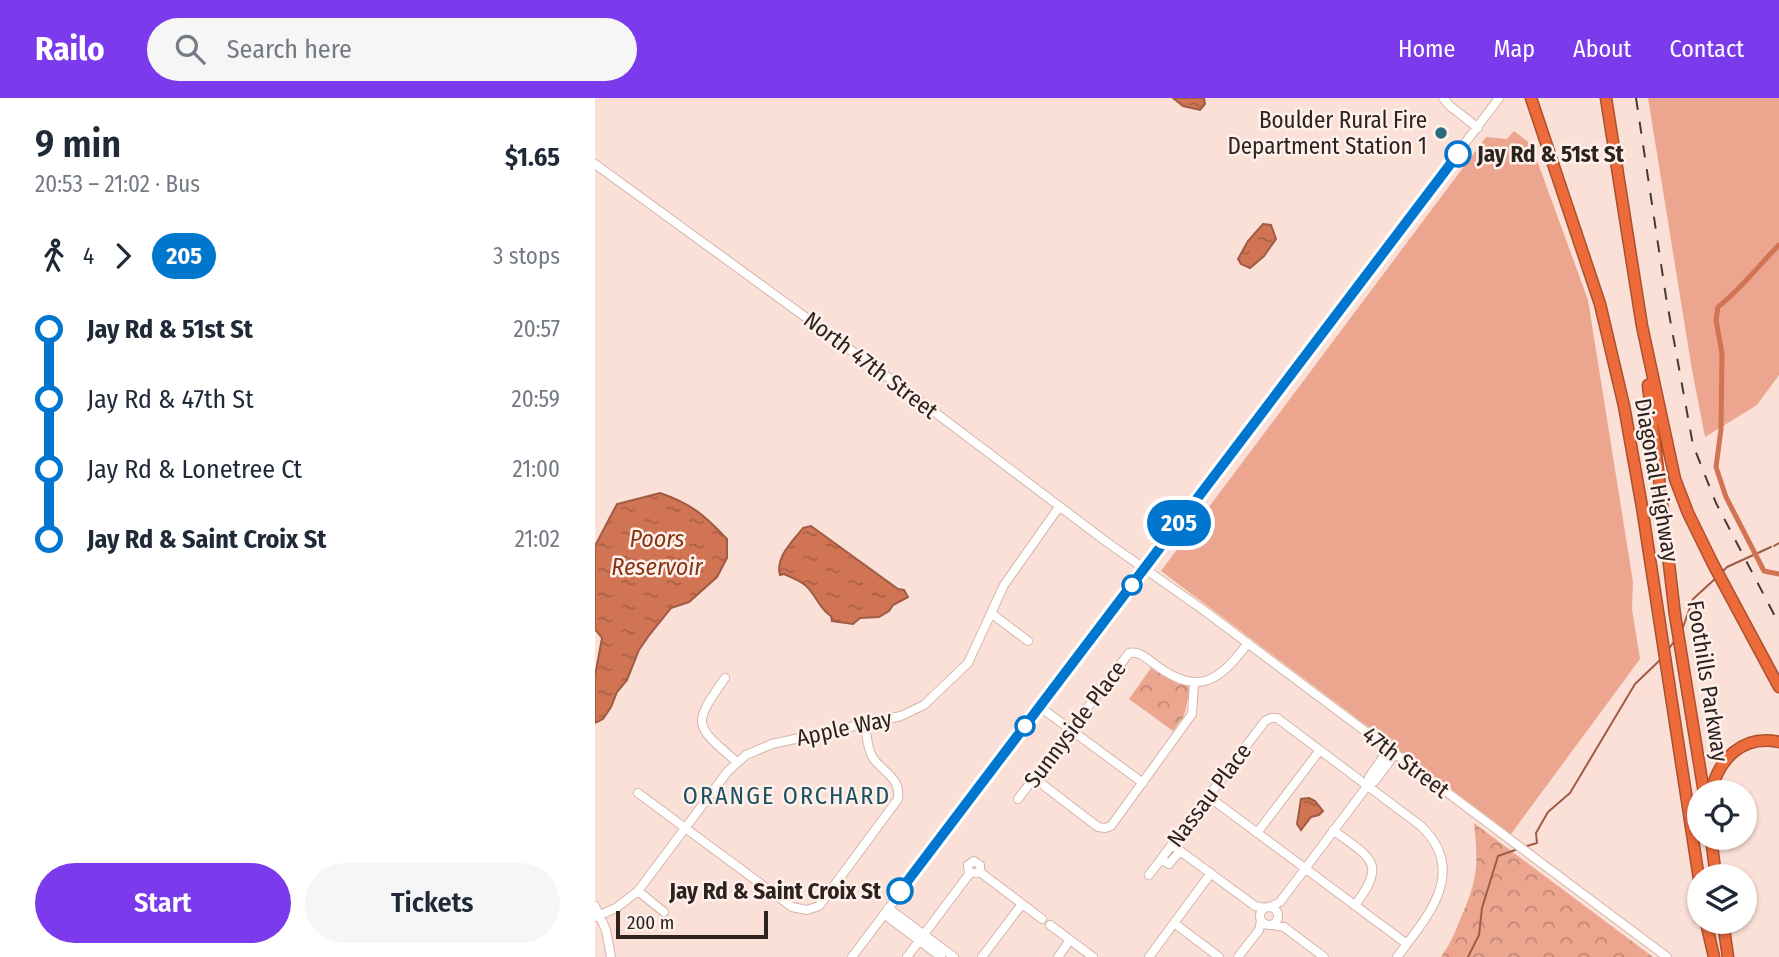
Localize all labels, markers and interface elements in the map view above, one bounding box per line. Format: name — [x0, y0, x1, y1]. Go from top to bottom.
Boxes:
search box — [147, 18, 637, 81]
text: Railo — [35, 29, 105, 69]
icon: search — [171, 30, 209, 68]
text: Search here — [227, 34, 352, 65]
text: Home — [1398, 35, 1455, 63]
text: Map — [1493, 35, 1535, 63]
text: About — [1573, 35, 1631, 63]
text: Contact — [1669, 35, 1744, 63]
place label: Boulder Rural Fire Department Station 1 — [1227, 106, 1427, 160]
text: 9 min — [35, 121, 121, 167]
marker: Boulder Rural Fire Department Station 1 — [1433, 125, 1449, 141]
place label: Jay Rd & 51st St — [1476, 140, 1625, 168]
marker: Jay Rd & 51st St — [1445, 141, 1471, 167]
text: $1.65 — [505, 142, 560, 173]
text: 20:53 – 21:02 · Bus — [35, 170, 200, 198]
icon: walk — [35, 237, 73, 275]
icon: forward — [104, 237, 142, 275]
text: 4 — [83, 242, 94, 270]
text: 205 — [166, 242, 202, 270]
text: 3 stops — [493, 242, 560, 270]
street label: North 47th Street — [798, 305, 944, 425]
text: Jay Rd & 51st St — [87, 314, 253, 345]
text: 20:57 — [514, 315, 560, 343]
text: Jay Rd & 47th St — [87, 384, 254, 415]
text: 20:59 — [512, 385, 560, 413]
street label: Diagonal Highway — [1629, 396, 1685, 565]
text: Jay Rd & Lonetree Ct — [87, 454, 302, 485]
text: 21:00 — [513, 455, 560, 483]
line badge: 205 — [1139, 500, 1219, 546]
text: 205 — [1161, 509, 1197, 537]
text: Jay Rd & Saint Croix St — [87, 524, 326, 555]
text: 21:02 — [515, 525, 560, 553]
water label: Poors Reservoir — [611, 525, 703, 581]
unlabelled marker — [1122, 575, 1142, 595]
street label: Foothills Parkway — [1681, 598, 1735, 764]
street label: Sunnyside Place — [1018, 655, 1132, 793]
street label: Apple Way — [794, 704, 895, 752]
unlabelled marker — [1015, 716, 1035, 736]
street label: 47th Street — [1357, 720, 1455, 804]
street label: Nassau Place — [1161, 738, 1257, 852]
map controls — [1687, 780, 1757, 934]
button: locate — [1687, 780, 1757, 850]
district label: ORANGE ORCHARD — [683, 782, 891, 810]
button: Start — [35, 863, 291, 943]
button: Tickets — [305, 863, 560, 943]
button: layers — [1687, 864, 1757, 934]
place label: Jay Rd & Saint Croix St — [668, 877, 882, 905]
marker: Jay Rd & Saint Croix St — [887, 878, 913, 904]
scale bar — [616, 908, 768, 940]
text: 200 m — [627, 911, 674, 934]

